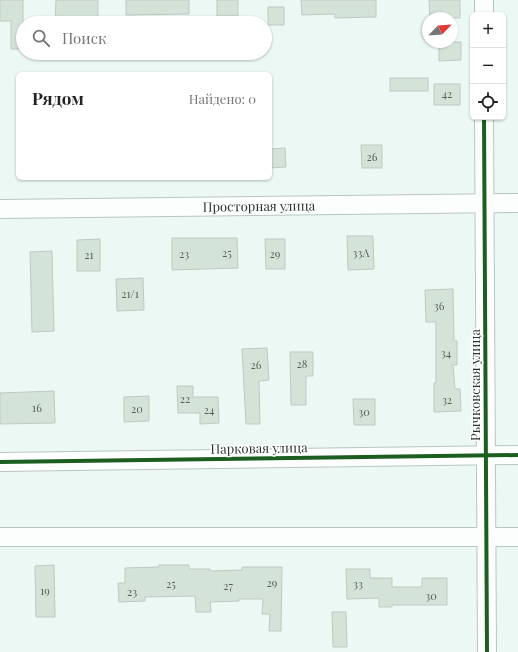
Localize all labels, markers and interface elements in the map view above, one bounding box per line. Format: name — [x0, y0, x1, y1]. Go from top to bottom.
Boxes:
north arrow — [422, 12, 458, 48]
map controls — [470, 12, 506, 120]
button: + — [470, 12, 506, 48]
search box — [16, 16, 272, 60]
icon: search — [30, 27, 52, 49]
text: Поиск — [62, 28, 107, 48]
button: − — [470, 48, 506, 84]
button: locate — [470, 84, 506, 120]
house number: 42 — [442, 86, 452, 101]
text: Рядом — [32, 87, 84, 109]
text: Найдено: 0 — [189, 90, 256, 107]
house number: 26 — [367, 149, 378, 164]
street label: Просторная улица — [203, 196, 316, 215]
house number: 25 — [222, 245, 232, 260]
house number: 33А — [353, 245, 369, 260]
house number: 23 — [179, 246, 189, 261]
house number: 29 — [270, 246, 281, 261]
house number: 21 — [84, 247, 94, 262]
house number: 21/1 — [121, 286, 139, 301]
house number: 36 — [434, 298, 445, 313]
street label: Рычковская улица — [466, 329, 483, 441]
house number: 34 — [441, 345, 452, 360]
house number: 28 — [297, 356, 308, 371]
house number: 26 — [251, 357, 262, 372]
house number: 22 — [180, 391, 190, 406]
house number: 32 — [442, 392, 452, 407]
house number: 16 — [32, 400, 42, 415]
house number: 20 — [131, 401, 143, 416]
house number: 24 — [204, 402, 215, 417]
house number: 30 — [358, 404, 370, 419]
street label: Парковая улица — [210, 438, 308, 457]
house number: 29 — [267, 575, 278, 590]
house number: 25 — [166, 576, 176, 591]
house number: 33 — [353, 576, 363, 591]
house number: 27 — [223, 578, 233, 593]
house number: 19 — [40, 583, 50, 598]
house number: 23 — [127, 584, 137, 599]
house number: 30 — [425, 588, 437, 603]

